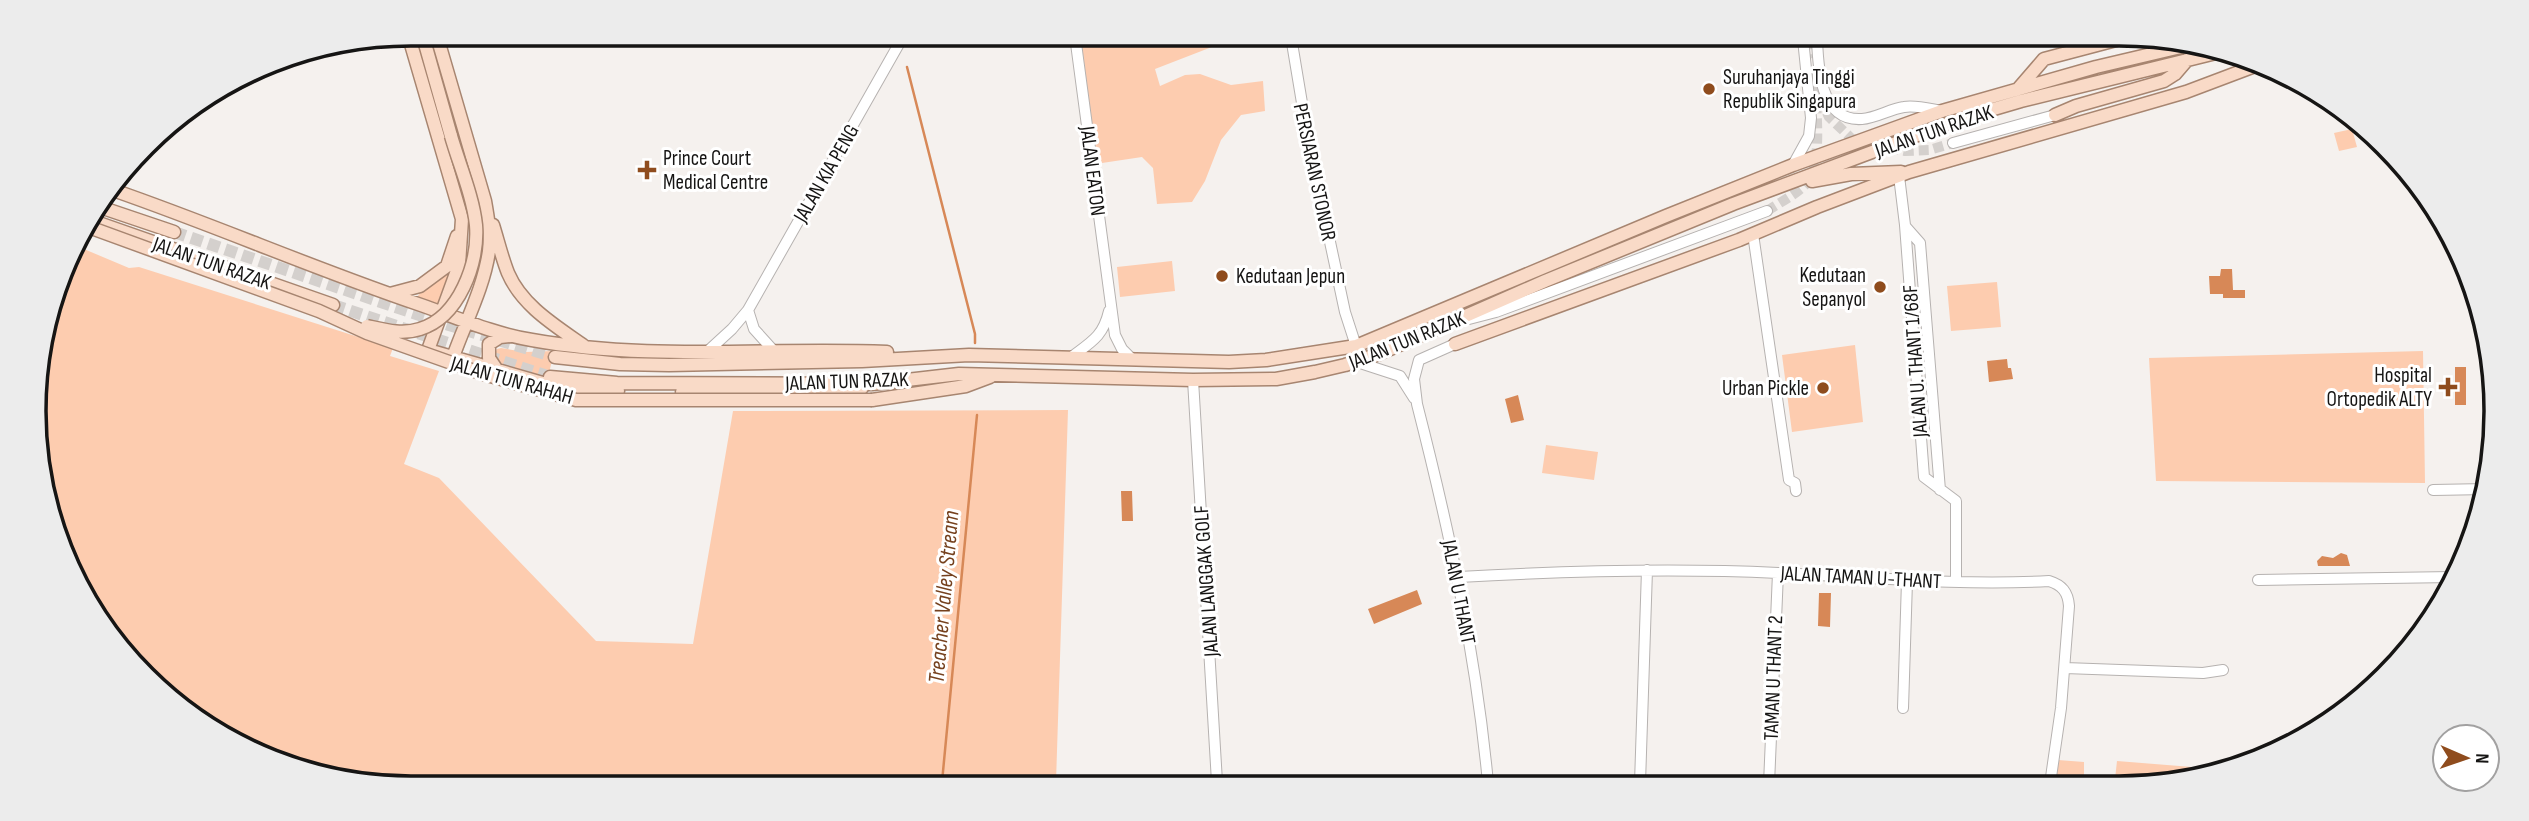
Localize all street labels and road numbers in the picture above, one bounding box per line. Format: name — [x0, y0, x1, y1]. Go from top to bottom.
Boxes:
street label: JALAN TUN RAZAK — [1871, 99, 1997, 164]
street label: PERSIARAN STONOR — [1288, 101, 1341, 244]
street label: JALAN KIA PENG — [788, 120, 865, 228]
street label: JALAN EATON — [1074, 124, 1110, 217]
street label: JALAN TUN RAZAK — [149, 231, 275, 296]
street label: JALAN U. THANT 1/68F — [1898, 284, 1933, 439]
street label: JALAN TUN RAZAK — [1344, 306, 1469, 376]
street label: JALAN TUN RAHAH — [447, 351, 576, 410]
street label: JALAN TUN RAZAK — [784, 367, 910, 396]
street label: JALAN LANGGAK GOLF — [1189, 504, 1224, 659]
street label: JALAN U THANT — [1436, 537, 1481, 647]
street label: JALAN TAMAN U-THANT — [1779, 561, 1942, 594]
street label: TAMAN U THANT 2 — [1759, 615, 1788, 741]

